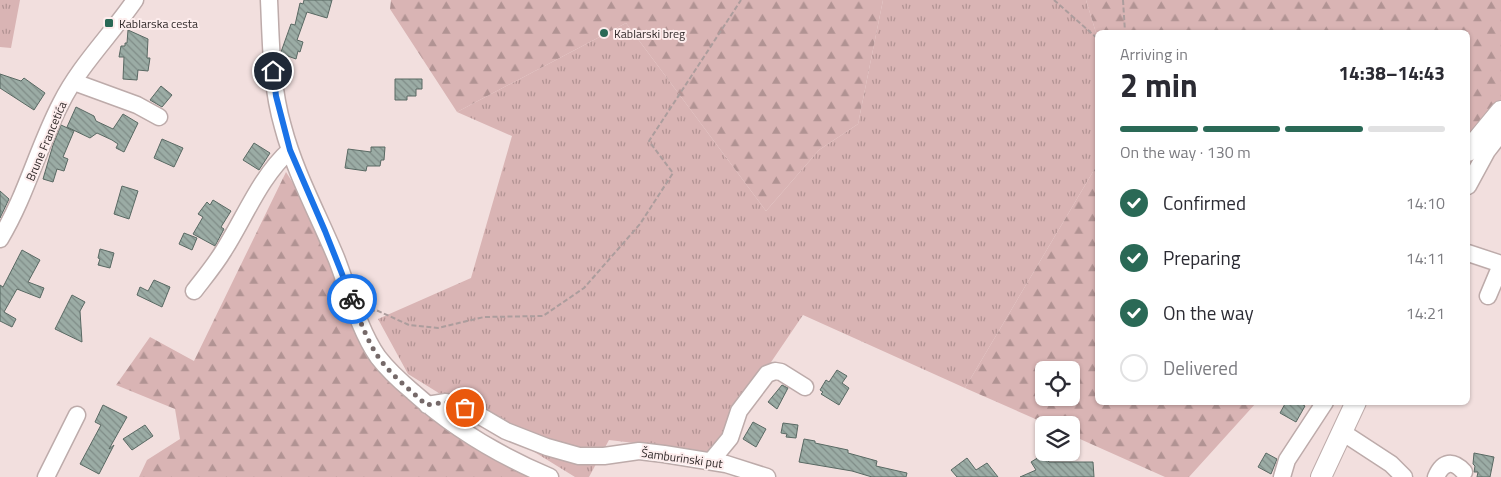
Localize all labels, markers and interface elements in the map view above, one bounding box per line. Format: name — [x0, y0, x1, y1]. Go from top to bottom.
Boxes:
place label: Kablarska cesta — [119, 14, 198, 33]
marker: Kablarska cesta — [103, 17, 115, 29]
place label: Kablarski breg — [614, 24, 685, 43]
marker: Kablarski breg — [598, 27, 610, 39]
text: Arriving in — [1120, 42, 1188, 66]
pin — [252, 50, 294, 92]
icon: home — [259, 57, 287, 85]
text: 14:38–14:43 — [1338, 58, 1445, 87]
text: 2 min — [1120, 61, 1198, 109]
street label: Brune Francetića — [21, 98, 71, 184]
text: On the way · 130 m — [1120, 140, 1251, 164]
text: Confirmed — [1163, 188, 1246, 217]
icon: check — [1120, 189, 1148, 217]
text: 14:10 — [1406, 191, 1445, 215]
text: Preparing — [1163, 243, 1240, 272]
icon: check — [1120, 244, 1148, 272]
text: 14:11 — [1406, 246, 1445, 270]
courier — [327, 274, 377, 324]
icon: bike — [338, 285, 366, 313]
text: On the way — [1163, 298, 1254, 327]
icon: check — [1120, 299, 1148, 327]
text: 14:21 — [1406, 301, 1445, 325]
text: Delivered — [1163, 353, 1238, 382]
map controls — [1035, 361, 1080, 461]
button: locate — [1035, 361, 1080, 406]
pin — [444, 387, 486, 429]
icon: bag — [451, 394, 479, 422]
button: layers — [1035, 416, 1080, 461]
street label: Šamburinski put — [640, 443, 725, 473]

